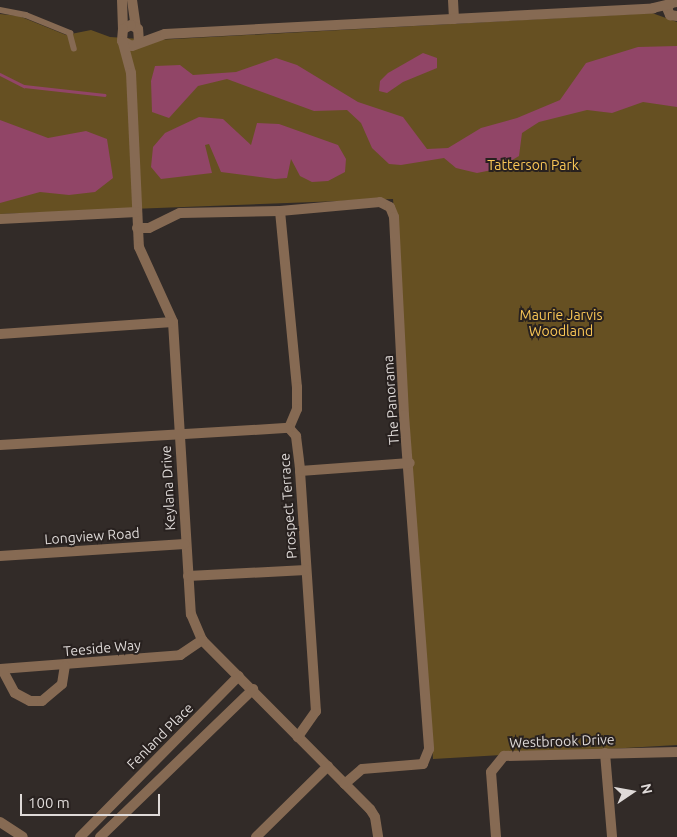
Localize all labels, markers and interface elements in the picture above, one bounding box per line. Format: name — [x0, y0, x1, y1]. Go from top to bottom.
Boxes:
park label: Tatterson Park — [487, 157, 579, 173]
park label: Maurie Jarvis Woodland — [519, 307, 603, 340]
street label: The Panorama — [379, 354, 403, 446]
street label: Keylana Drive — [157, 445, 179, 531]
street label: Prospect Terrace — [276, 453, 300, 559]
street label: Longview Road — [44, 524, 140, 548]
street label: Teeside Way — [63, 636, 141, 660]
street label: Fenland Place — [123, 699, 197, 773]
street label: Westbrook Drive — [509, 731, 615, 751]
north arrow — [607, 767, 657, 817]
text: N — [638, 782, 656, 796]
scale bar — [22, 784, 162, 816]
text: 100 m — [28, 794, 70, 811]

